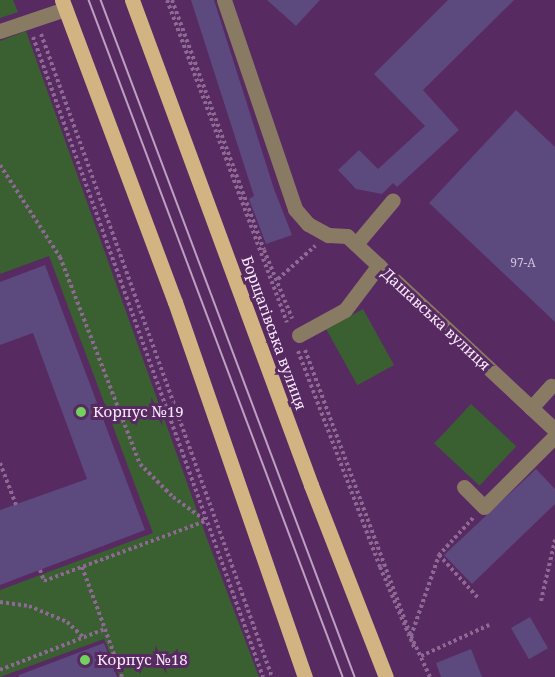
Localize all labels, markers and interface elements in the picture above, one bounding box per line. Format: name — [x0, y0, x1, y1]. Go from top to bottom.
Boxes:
street label: Борщагівська вулиця — [238, 254, 310, 412]
house number: 97-А — [510, 256, 536, 270]
street label: Дашавська вулиця — [378, 264, 494, 374]
place label: Корпус №19 — [93, 403, 184, 421]
marker: Корпус №19 — [74, 405, 88, 419]
place label: Корпус №18 — [97, 651, 188, 669]
marker: Корпус №18 — [78, 653, 92, 667]

